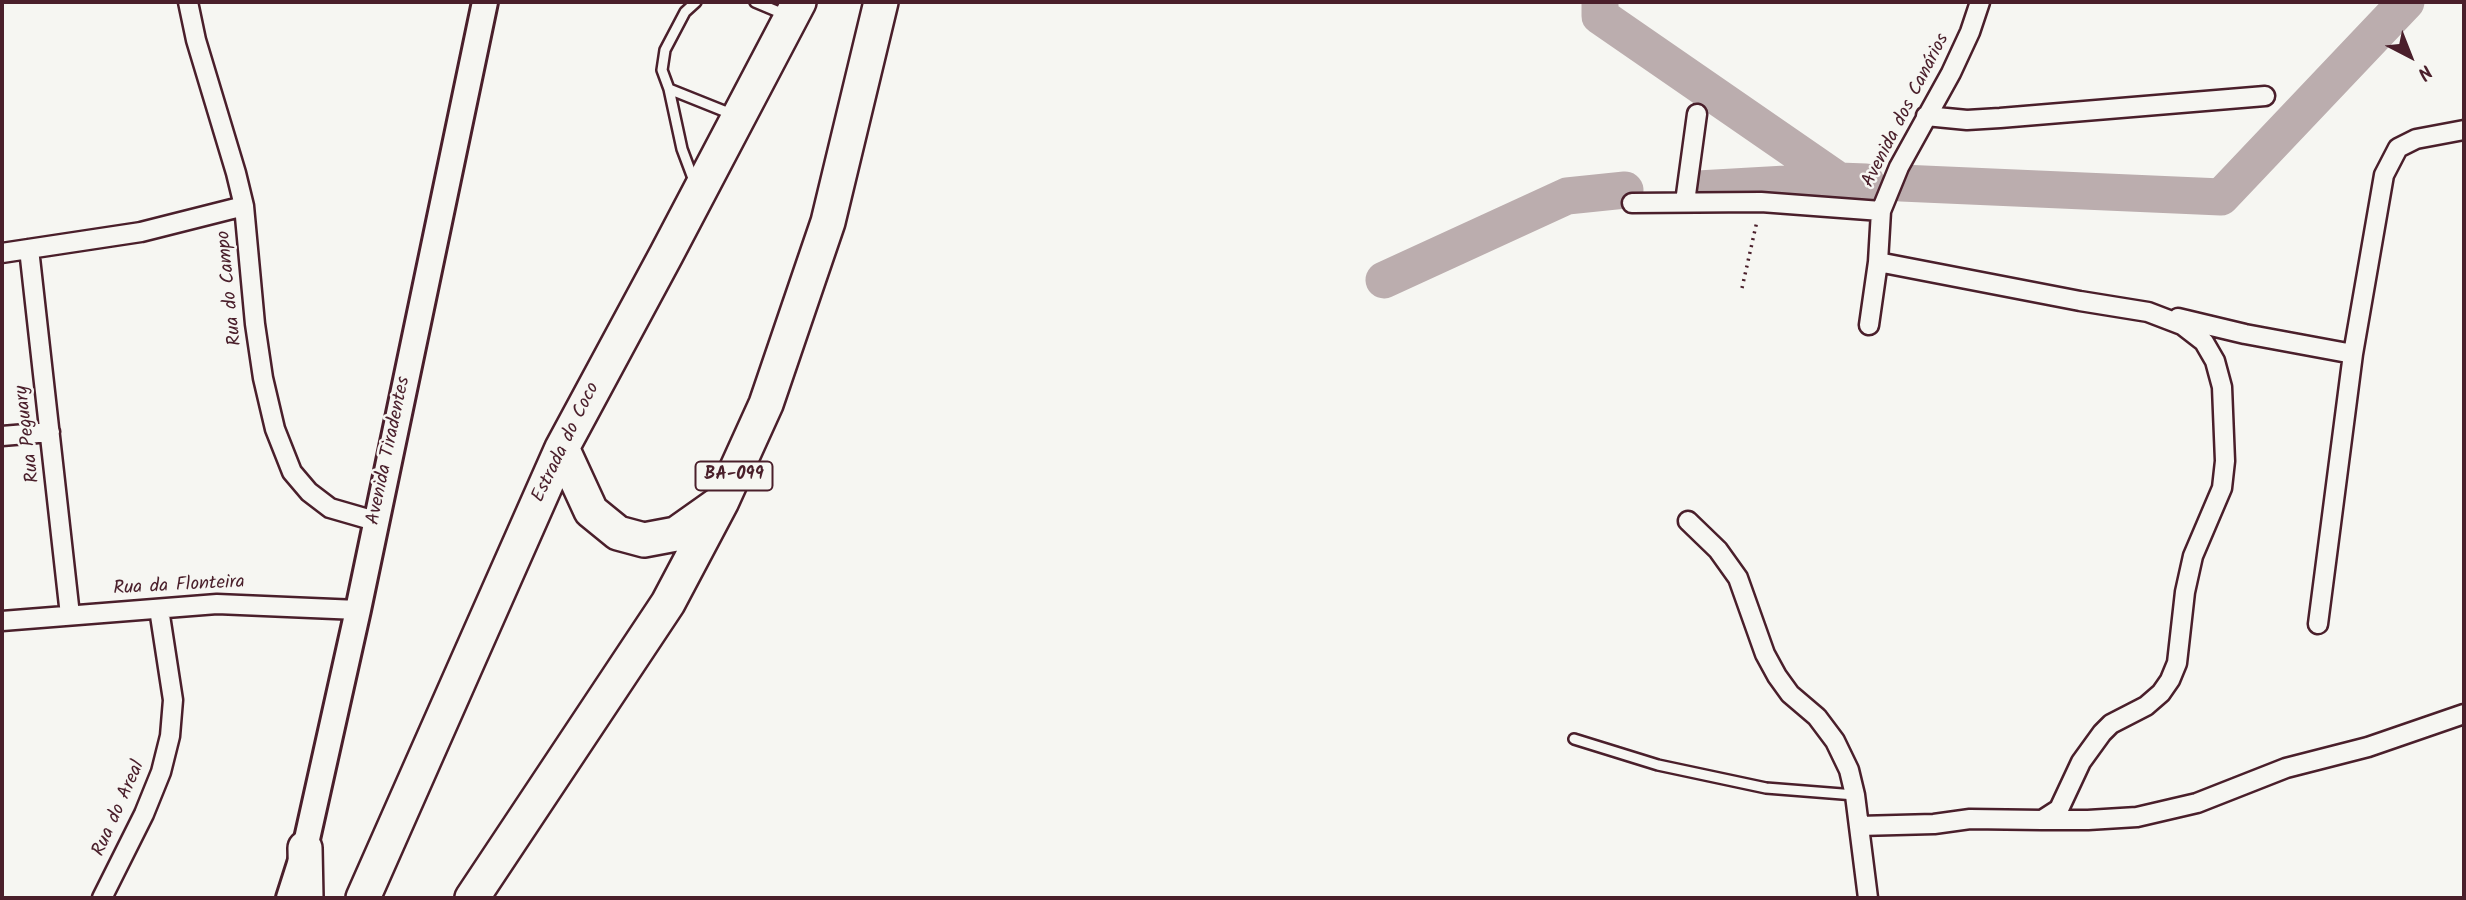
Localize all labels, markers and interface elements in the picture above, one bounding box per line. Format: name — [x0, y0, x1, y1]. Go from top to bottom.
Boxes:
north arrow — [2375, 21, 2445, 91]
street label: Avenida dos Canários — [1858, 30, 1956, 192]
text: N — [2410, 56, 2439, 87]
street label: Rua do Campo — [214, 229, 248, 347]
street label: Avenida Tiradentes — [363, 375, 417, 527]
street label: Estrada do Coco — [528, 379, 606, 507]
street label: Rua Peguary — [12, 384, 46, 484]
road number: BA-099 — [696, 462, 772, 490]
street label: Rua da Flonteira — [113, 572, 245, 602]
street label: Rua do Areal — [89, 758, 151, 860]

